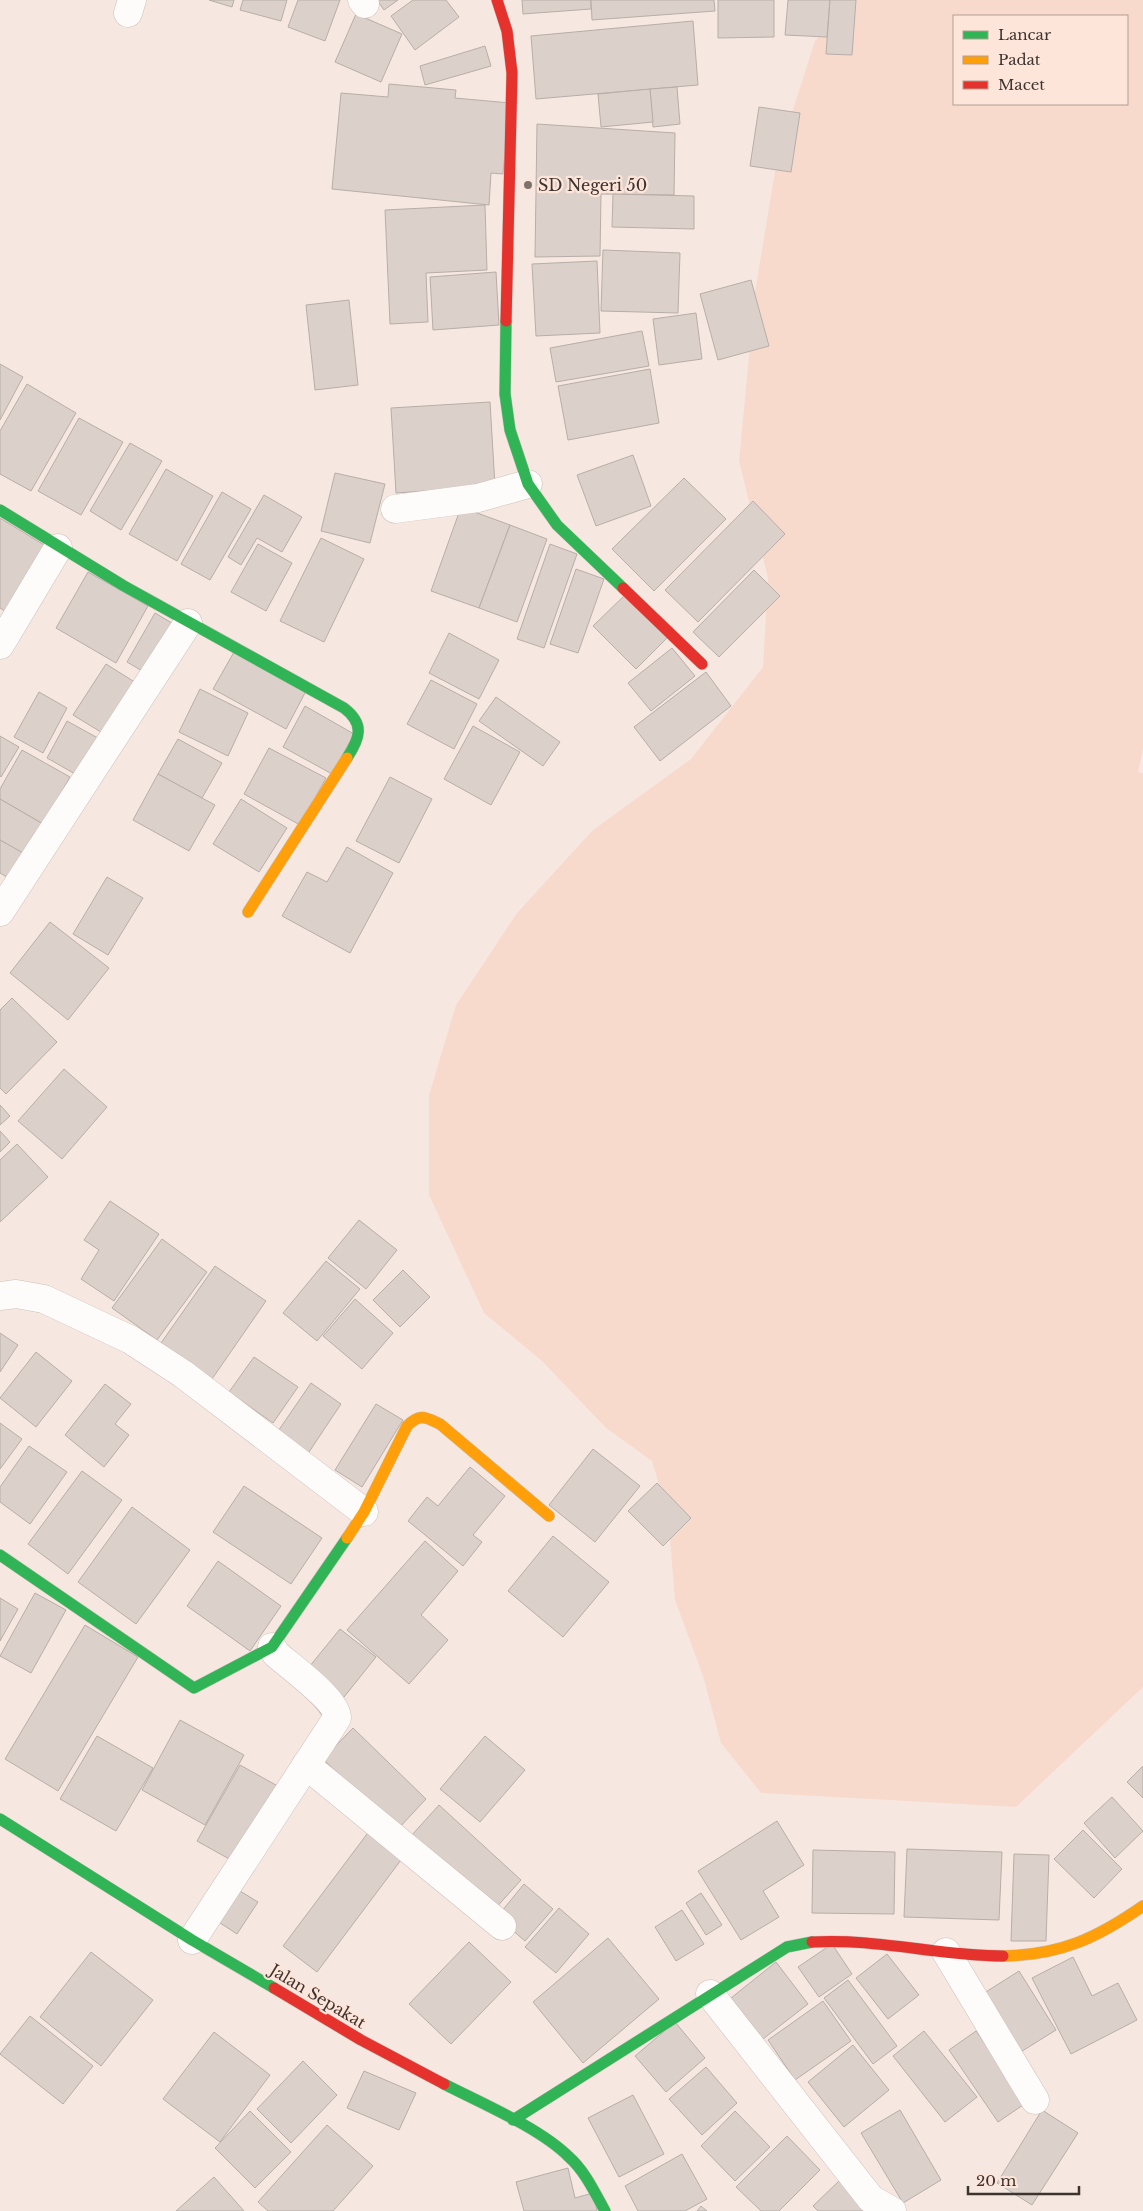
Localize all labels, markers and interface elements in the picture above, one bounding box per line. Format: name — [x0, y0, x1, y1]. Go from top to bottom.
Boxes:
legend — [953, 15, 1128, 105]
text: Lancar — [998, 25, 1052, 44]
text: Padat — [998, 50, 1041, 69]
text: Macet — [998, 75, 1045, 94]
place label: SD Negeri 50 — [538, 175, 647, 195]
marker: SD Negeri 50 — [522, 179, 534, 191]
street label: Jalan Sepakat — [265, 1959, 370, 2032]
scale bar — [968, 2164, 1079, 2196]
text: 20 m — [976, 2171, 1016, 2190]

